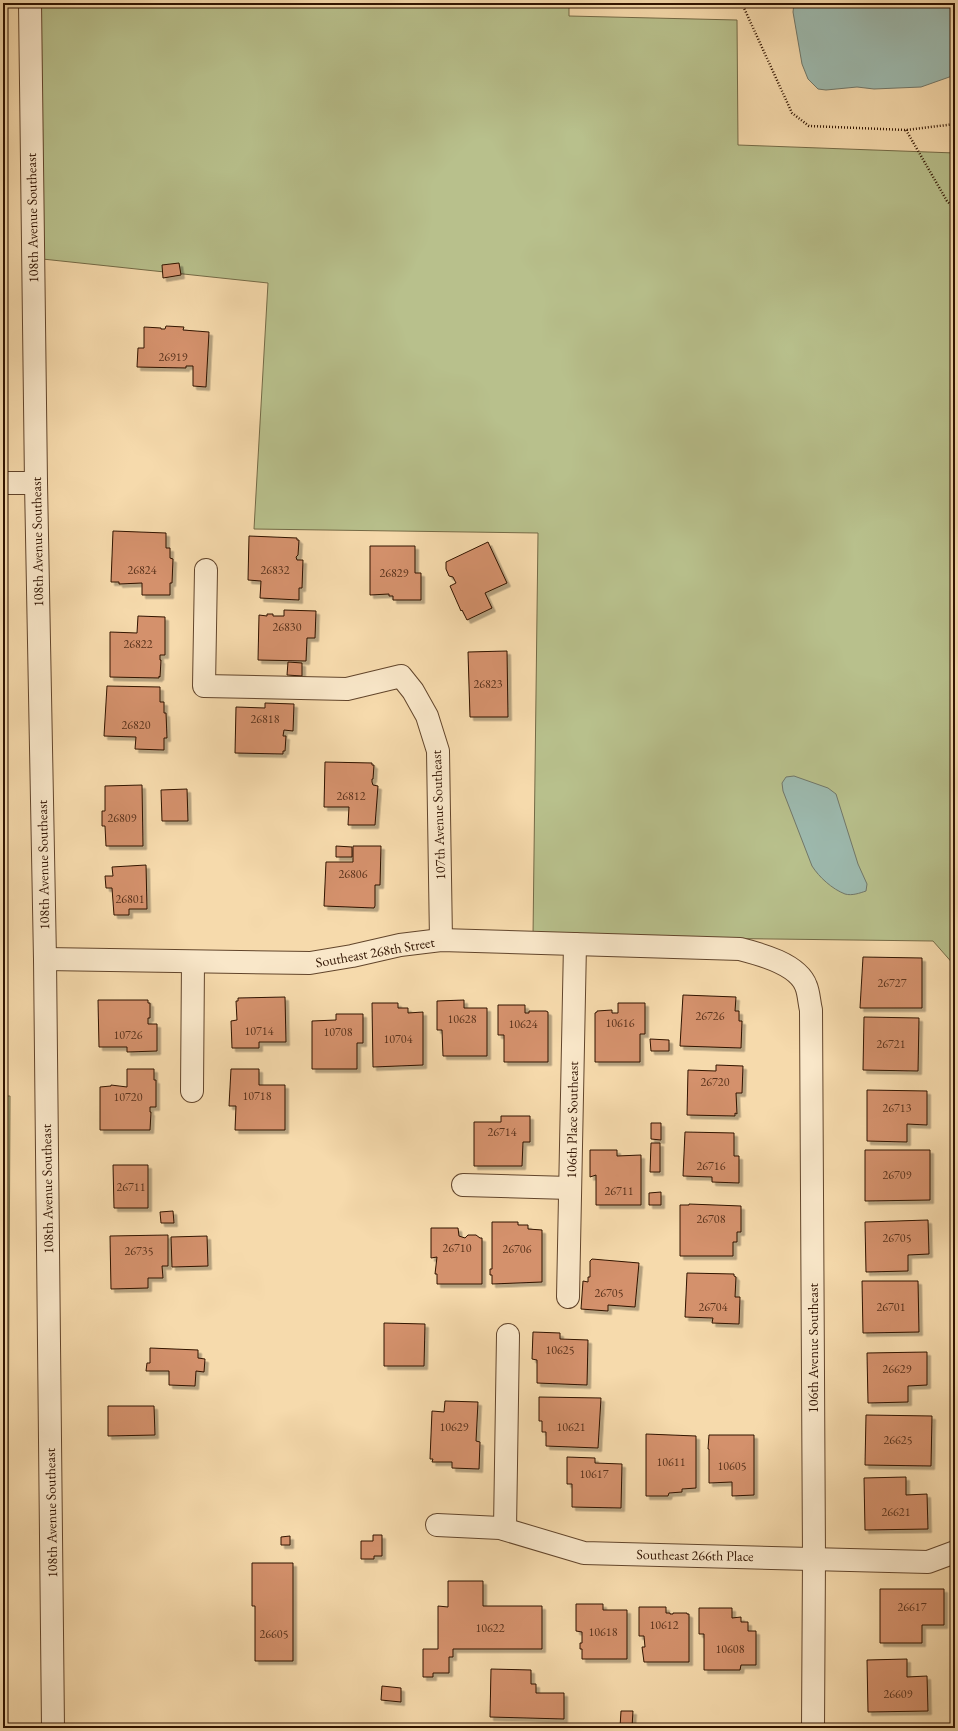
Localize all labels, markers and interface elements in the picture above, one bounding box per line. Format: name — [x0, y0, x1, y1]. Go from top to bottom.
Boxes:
street label: 108th Avenue Southeast — [22, 152, 42, 283]
house number: 26919 — [159, 349, 188, 365]
street label: 108th Avenue Southeast — [27, 476, 47, 607]
house number: 26824 — [128, 562, 157, 578]
house number: 26832 — [261, 562, 290, 578]
house number: 26829 — [380, 565, 409, 581]
house number: 26830 — [273, 619, 302, 635]
house number: 26822 — [124, 636, 153, 652]
house number: 26823 — [474, 676, 503, 692]
house number: 26818 — [251, 711, 280, 727]
house number: 26820 — [122, 717, 151, 733]
street label: 107th Avenue Southeast — [427, 749, 449, 880]
house number: 26812 — [337, 788, 366, 804]
street label: 108th Avenue Southeast — [33, 799, 53, 930]
house number: 26809 — [108, 810, 137, 826]
house number: 26806 — [339, 866, 368, 882]
house number: 26801 — [116, 891, 145, 907]
street label: Southeast 268th Street — [314, 933, 436, 971]
house number: 26727 — [878, 975, 907, 991]
house number: 26726 — [696, 1008, 725, 1024]
house number: 10628 — [448, 1011, 477, 1027]
house number: 10616 — [606, 1015, 635, 1031]
house number: 10624 — [509, 1016, 538, 1032]
house number: 10714 — [245, 1023, 274, 1039]
house number: 10708 — [324, 1024, 353, 1040]
house number: 10726 — [114, 1027, 143, 1043]
house number: 10704 — [384, 1031, 413, 1047]
house number: 26721 — [877, 1036, 906, 1052]
street label: 106th Place Southeast — [562, 1061, 582, 1179]
house number: 26720 — [701, 1074, 730, 1090]
house number: 10718 — [243, 1088, 272, 1104]
house number: 10720 — [114, 1089, 143, 1105]
house number: 26713 — [883, 1100, 912, 1116]
street label: 108th Avenue Southeast — [37, 1123, 57, 1254]
house number: 26714 — [488, 1124, 517, 1140]
house number: 26716 — [697, 1158, 726, 1174]
house number: 26709 — [883, 1167, 912, 1183]
house number: 26711 — [117, 1179, 146, 1195]
house number: 26711 — [605, 1183, 634, 1199]
house number: 26708 — [697, 1211, 726, 1227]
house number: 26705 — [883, 1230, 912, 1246]
house number: 26710 — [443, 1240, 472, 1256]
house number: 26706 — [503, 1241, 532, 1257]
house number: 26735 — [125, 1243, 154, 1259]
street label: 106th Avenue Southeast — [804, 1282, 822, 1413]
house number: 26705 — [595, 1285, 624, 1301]
house number: 26704 — [699, 1299, 728, 1315]
house number: 26701 — [877, 1299, 906, 1315]
house number: 10625 — [546, 1342, 575, 1358]
house number: 26629 — [883, 1361, 912, 1377]
house number: 10629 — [440, 1419, 469, 1435]
house number: 10621 — [557, 1419, 586, 1435]
house number: 26625 — [884, 1432, 913, 1448]
street label: 108th Avenue Southeast — [41, 1447, 61, 1578]
house number: 10611 — [657, 1454, 686, 1470]
house number: 10605 — [718, 1458, 747, 1474]
house number: 10617 — [580, 1466, 609, 1482]
house number: 26621 — [882, 1504, 911, 1520]
street label: Southeast 266th Place — [636, 1545, 754, 1565]
house number: 26617 — [898, 1599, 927, 1615]
house number: 10612 — [650, 1617, 679, 1633]
house number: 10622 — [476, 1620, 505, 1636]
house number: 10618 — [589, 1624, 618, 1640]
house number: 26605 — [260, 1626, 289, 1642]
house number: 10608 — [716, 1641, 745, 1657]
house number: 26609 — [884, 1686, 913, 1702]

